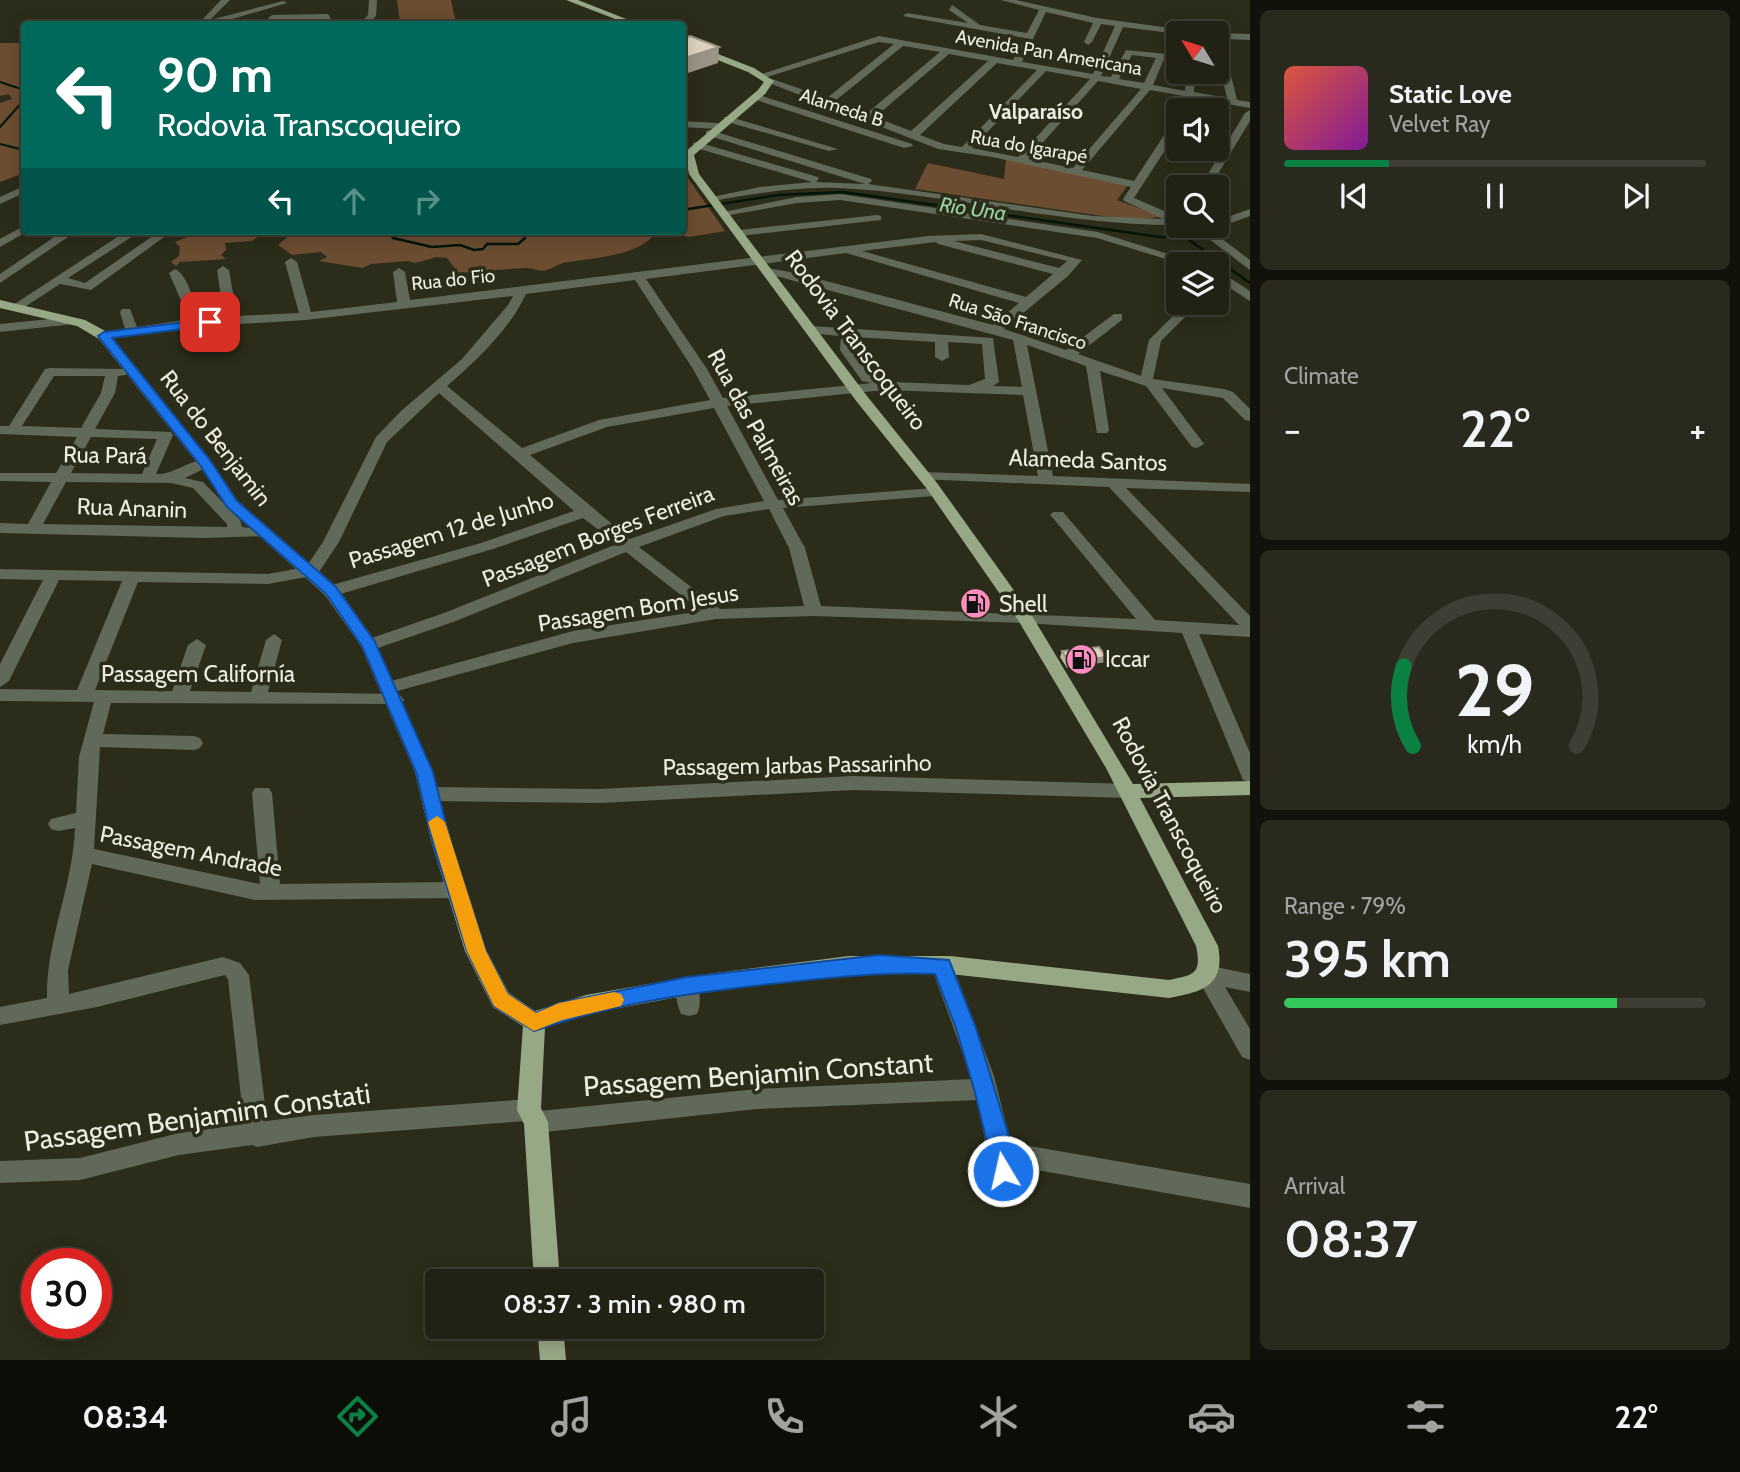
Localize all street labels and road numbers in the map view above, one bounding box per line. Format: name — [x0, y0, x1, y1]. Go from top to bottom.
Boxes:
street label: Avenida Pan Americana — [954, 25, 1144, 80]
street label: Alameda B — [797, 83, 887, 132]
street label: Rua do Igarapé — [969, 125, 1089, 168]
street label: Rodovia Transcoqueiro — [779, 244, 933, 436]
street label: Rua do Fio — [410, 264, 496, 295]
street label: Rua São Francisco — [946, 288, 1090, 355]
street label: Rua das Palmeiras — [702, 344, 810, 510]
street label: Rua do Benjamin — [154, 365, 278, 511]
street label: Rua Pará — [63, 440, 147, 470]
street label: Alameda Santos — [1008, 443, 1168, 477]
street label: Passagem Borges Ferreira — [478, 479, 718, 593]
street label: Passagem 12 de Junho — [345, 486, 557, 574]
street label: Rua Ananin — [76, 492, 188, 524]
street label: Passagem Bom Jesus — [536, 578, 740, 638]
street label: Passagem Californía — [101, 660, 295, 688]
street label: Rodovia Transcoqueiro — [1106, 712, 1234, 918]
street label: Passagem Jarbas Passarinho — [662, 749, 932, 781]
street label: Passagem Andrade — [98, 820, 285, 882]
street label: Passagem Benjamin Constant — [582, 1045, 934, 1103]
street label: Passagem Benjamim Constati — [21, 1076, 373, 1158]

